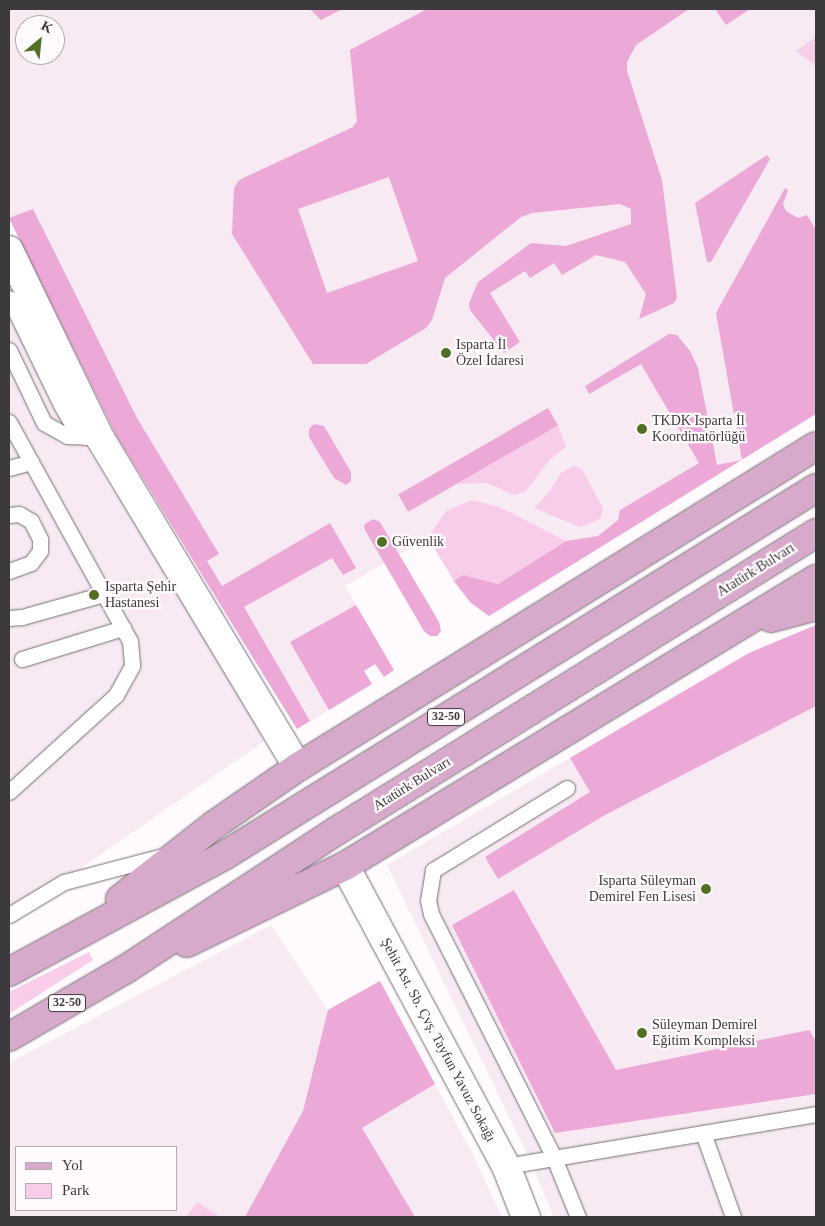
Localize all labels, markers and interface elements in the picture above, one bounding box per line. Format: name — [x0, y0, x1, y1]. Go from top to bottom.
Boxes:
north arrow — [15, 15, 65, 65]
text: K — [38, 18, 55, 36]
place label: Isparta İl Özel İdaresi — [456, 337, 524, 370]
marker: Isparta İl Özel İdaresi — [440, 347, 452, 359]
place label: TKDK Isparta İl Koordinatörlüğü — [652, 413, 745, 446]
marker: TKDK Isparta İl Koordinatörlüğü — [636, 423, 648, 435]
place label: Güvenlik — [392, 534, 444, 550]
marker: Güvenlik — [376, 536, 388, 548]
street label: Atatürk Bulvarı — [714, 539, 798, 601]
place label: Isparta Şehir Hastanesi — [105, 579, 176, 612]
marker: Isparta Şehir Hastanesi — [87, 588, 101, 602]
road number: 32-50 — [426, 708, 466, 726]
street label: Atatürk Bulvarı — [370, 753, 454, 815]
place label: Isparta Süleyman Demirel Fen Lisesi — [589, 873, 696, 906]
marker: Isparta Süleyman Demirel Fen Lisesi — [700, 883, 712, 895]
street label: Şehit Ast. Sb. Çvş. Tayfun Yavuz Sokağı — [377, 935, 499, 1145]
road number: 32-50 — [47, 994, 87, 1012]
place label: Süleyman Demirel Eğitim Kompleksi — [652, 1017, 757, 1050]
marker: Süleyman Demirel Eğitim Kompleksi — [636, 1027, 648, 1039]
legend — [15, 1146, 178, 1211]
text: Yol — [62, 1157, 83, 1173]
text: Park — [62, 1182, 90, 1198]

